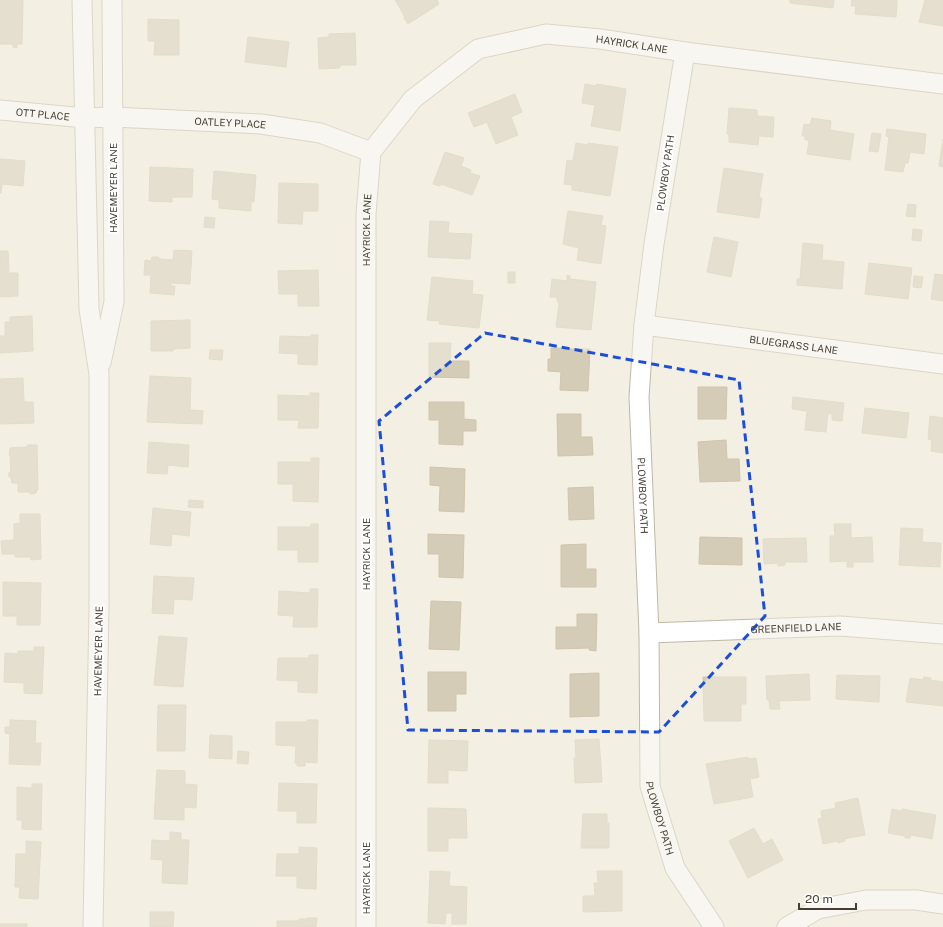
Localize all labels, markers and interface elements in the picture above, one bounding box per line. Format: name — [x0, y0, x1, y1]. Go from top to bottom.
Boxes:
street label: HAYRICK LANE — [595, 33, 669, 55]
street label: OTT PLACE — [15, 106, 70, 123]
street label: OATLEY PLACE — [194, 115, 267, 131]
street label: PLOWBOY PATH — [654, 134, 676, 212]
street label: HAVEMEYER LANE — [107, 143, 119, 233]
street label: HAYRICK LANE — [360, 193, 374, 266]
street label: BLUEGRASS LANE — [749, 333, 839, 356]
street label: PLOWBOY PATH — [636, 457, 651, 534]
street label: HAYRICK LANE — [360, 518, 372, 590]
street label: HAVEMEYER LANE — [91, 606, 105, 696]
street label: GREENFIELD LANE — [750, 620, 842, 635]
street label: PLOWBOY PATH — [644, 781, 677, 856]
street label: HAYRICK LANE — [360, 842, 372, 914]
scale bar — [799, 885, 856, 911]
text: 20 m — [805, 892, 833, 906]

